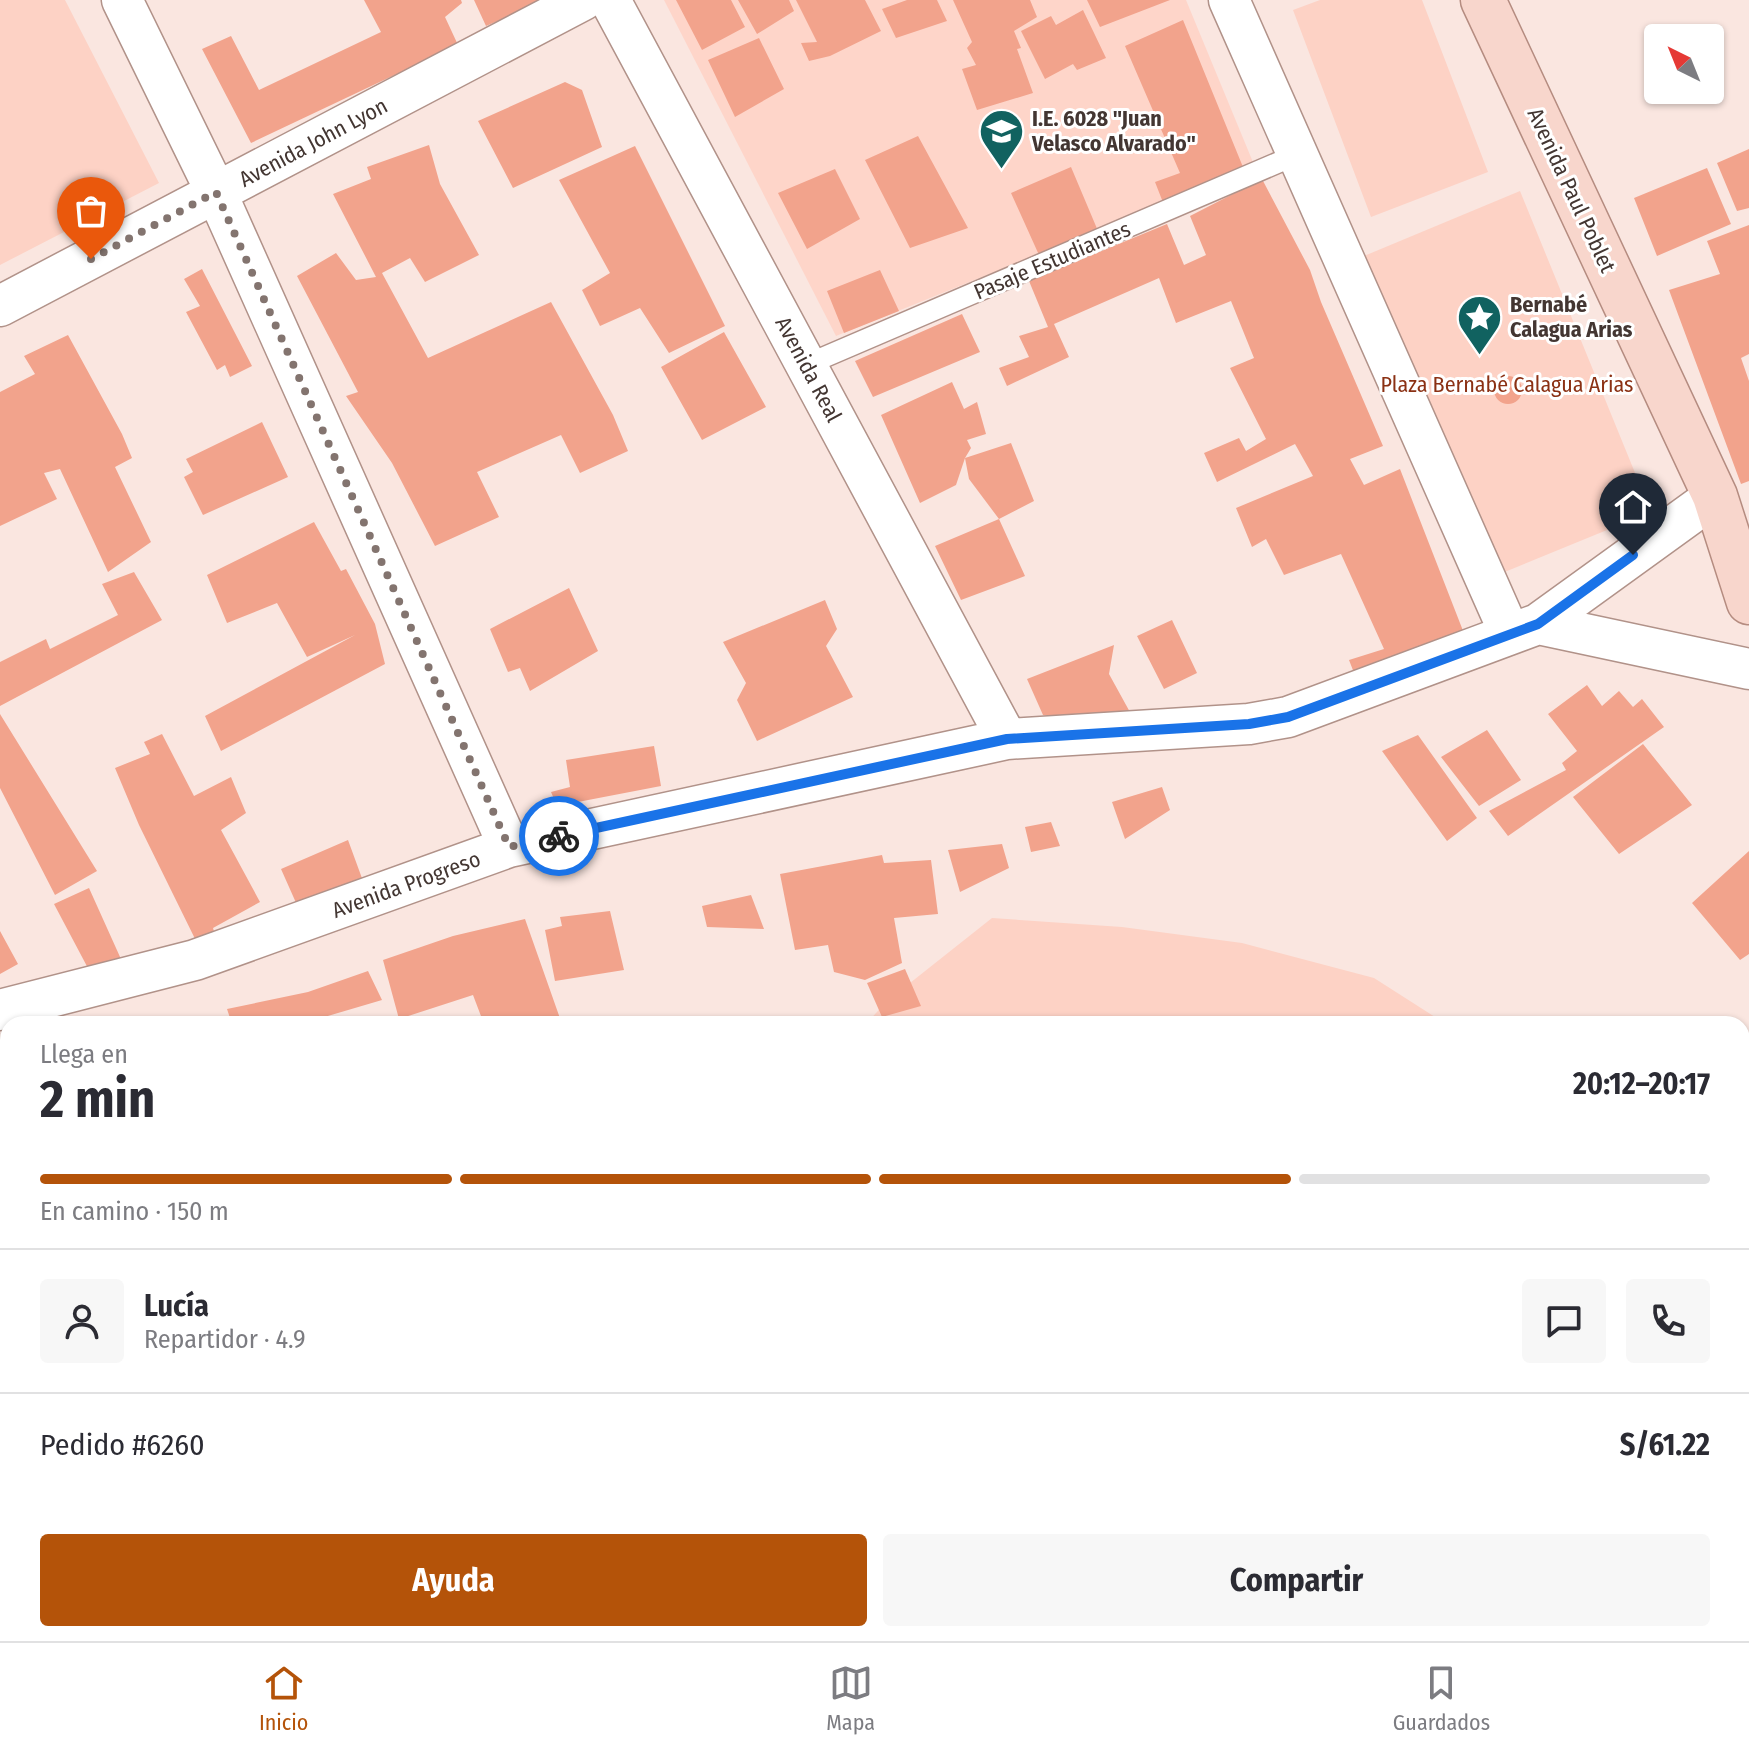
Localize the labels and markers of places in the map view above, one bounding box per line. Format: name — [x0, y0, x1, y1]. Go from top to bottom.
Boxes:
place label: I.E. 6028 "Juan Velasco Alvarado" — [1031, 105, 1196, 157]
school or university icon: I.E. 6028 "Juan Velasco Alvarado" — [977, 107, 1025, 170]
pin — [57, 177, 125, 259]
place label: Bernabé Calagua Arias — [1510, 291, 1633, 343]
place icon: Bernabé Calagua Arias — [1455, 293, 1503, 356]
pin — [1599, 473, 1667, 555]

